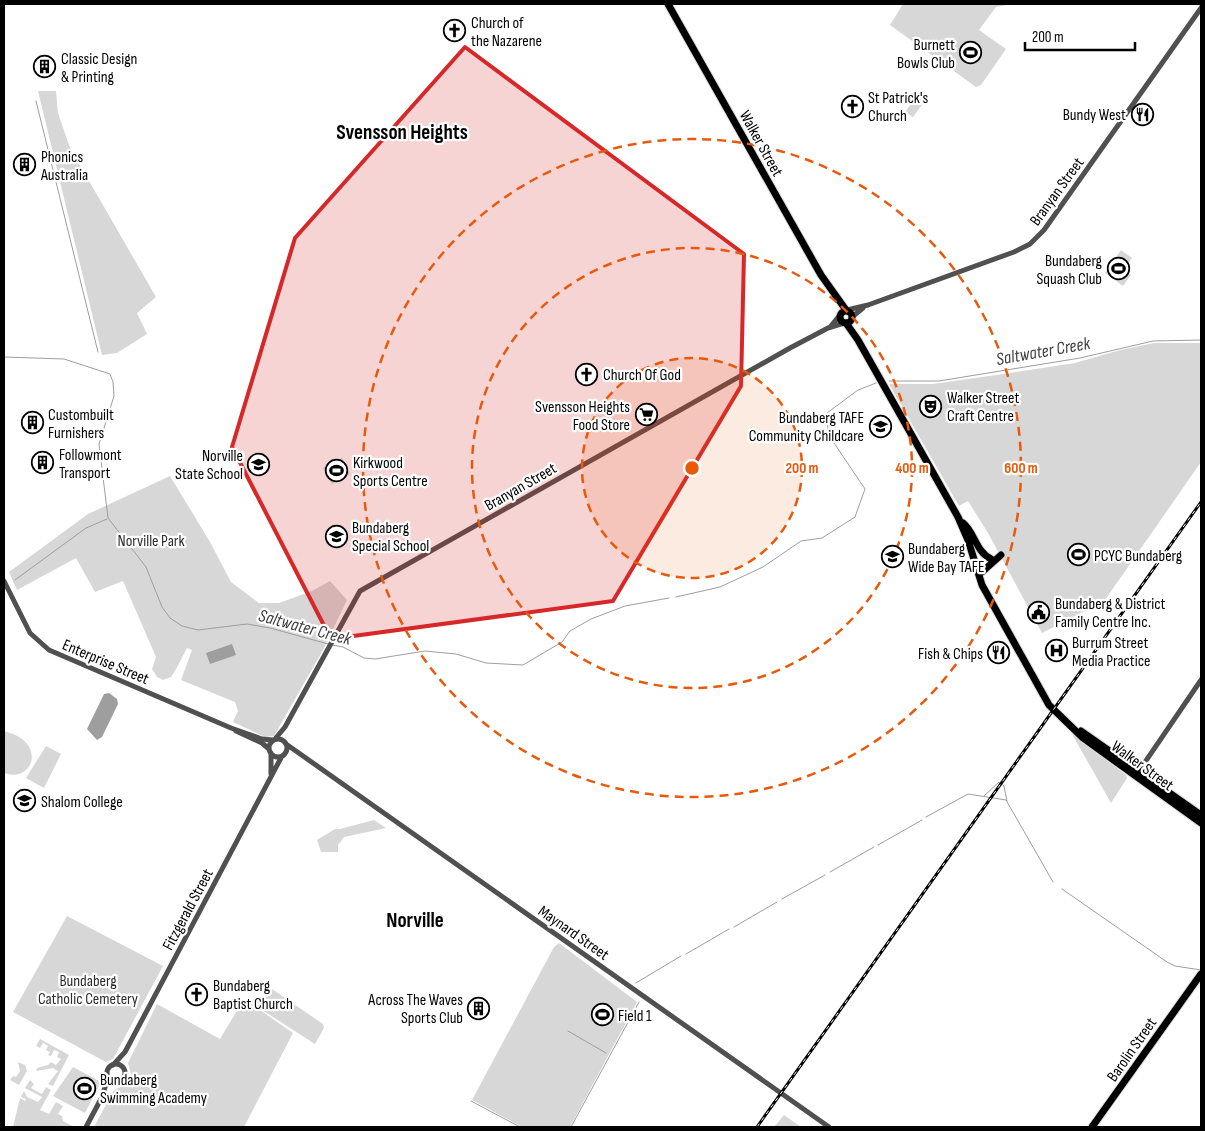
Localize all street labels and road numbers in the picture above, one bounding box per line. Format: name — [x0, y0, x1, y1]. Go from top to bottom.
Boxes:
street label: Walker Street — [735, 107, 787, 180]
street label: Branyan Street — [1026, 154, 1088, 230]
street label: Branyan Street — [482, 459, 560, 515]
street label: Enterprise Street — [59, 636, 152, 689]
street label: Walker Street — [1107, 737, 1177, 795]
street label: Fitzgerald Street — [159, 866, 218, 954]
street label: Maynard Street — [534, 902, 612, 965]
street label: Barolin Street — [1103, 1014, 1161, 1086]

